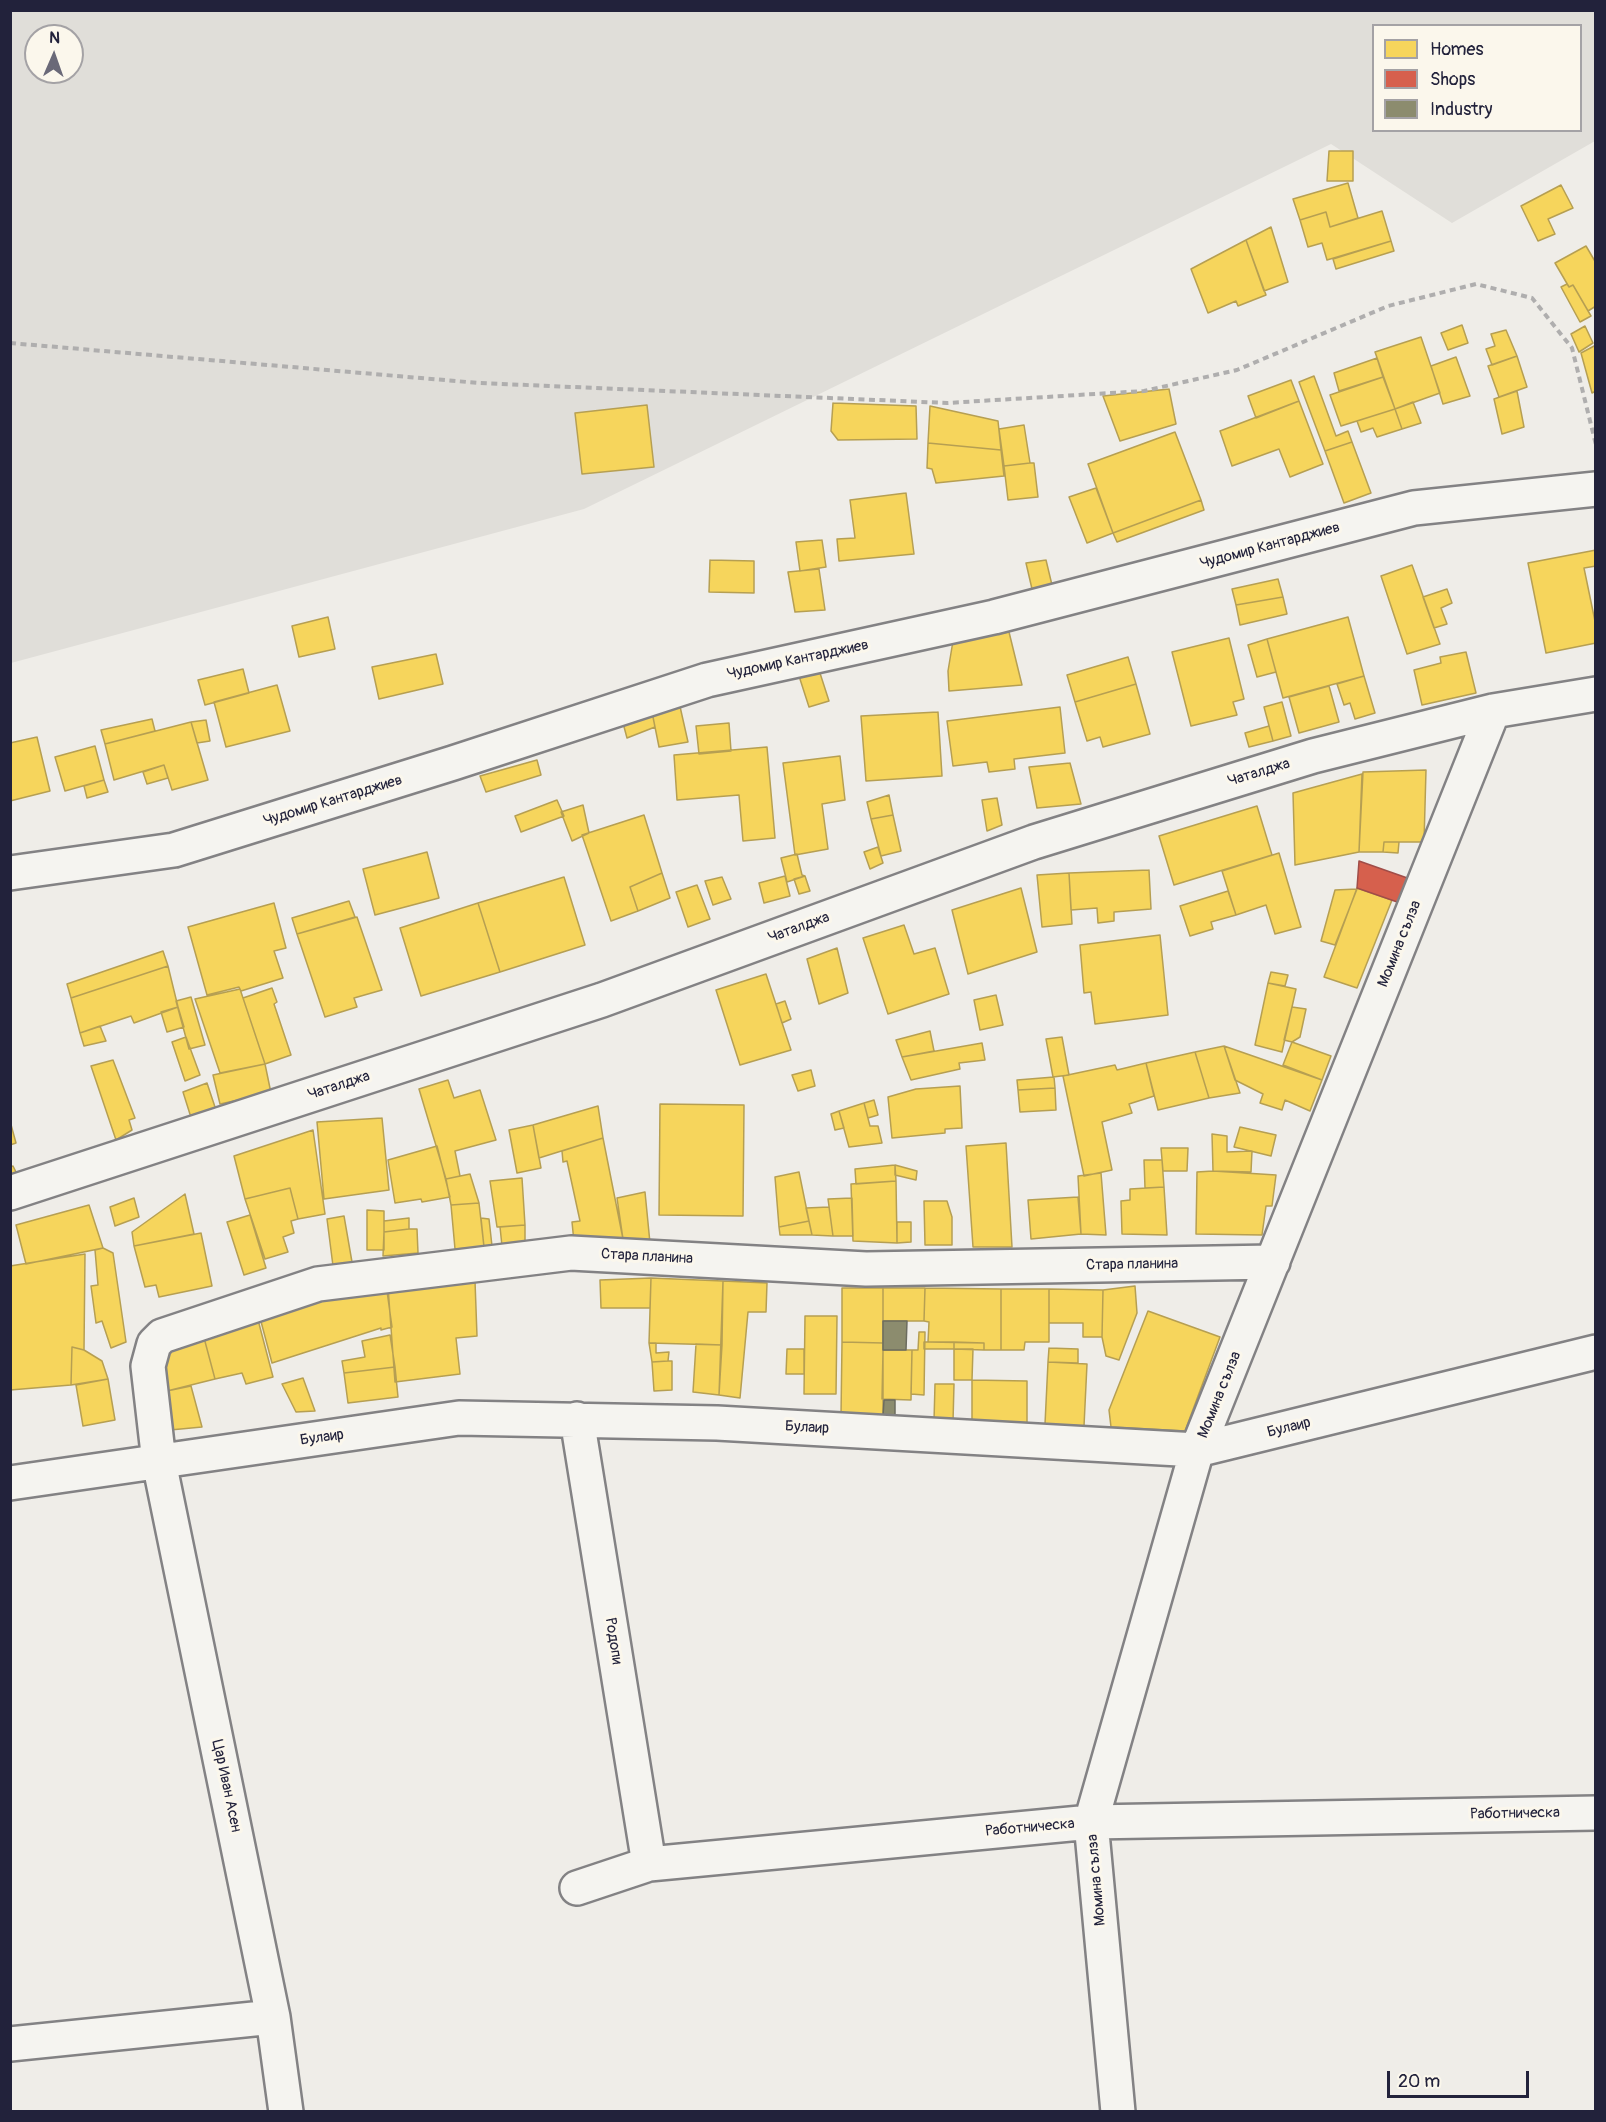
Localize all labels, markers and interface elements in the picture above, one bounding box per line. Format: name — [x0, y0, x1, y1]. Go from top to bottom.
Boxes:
north arrow — [24, 24, 84, 84]
legend — [1372, 24, 1582, 132]
text: N — [49, 28, 60, 48]
text: Homes — [1430, 38, 1483, 61]
text: Shops — [1430, 68, 1475, 91]
text: Industry — [1430, 98, 1493, 121]
street label: Чудомир Кантарджиев — [1198, 519, 1342, 573]
street label: Чудомир Кантарджиев — [726, 636, 870, 684]
street label: Чаталджа — [1226, 755, 1292, 791]
street label: Чудомир Кантарджиев — [261, 771, 405, 831]
street label: Момина сълза — [1374, 898, 1426, 990]
street label: Чаталджа — [766, 909, 832, 947]
street label: Чаталджа — [306, 1068, 372, 1104]
street label: Стара планина — [601, 1246, 693, 1268]
street label: Стара планина — [1086, 1255, 1178, 1275]
street label: Момина сълза — [1194, 1349, 1246, 1441]
street label: Булаир — [1265, 1414, 1313, 1442]
street label: Булаир — [785, 1418, 829, 1438]
street label: Булаир — [299, 1426, 345, 1450]
street label: Родопи — [600, 1616, 626, 1666]
street label: Цар Иван Асен — [207, 1738, 245, 1834]
street label: Работническа — [1470, 1804, 1560, 1824]
street label: Работническа — [985, 1815, 1075, 1841]
street label: Момина сълза — [1084, 1833, 1110, 1927]
scale bar — [1390, 2059, 1532, 2097]
text: 20 m — [1398, 2070, 1440, 2093]

